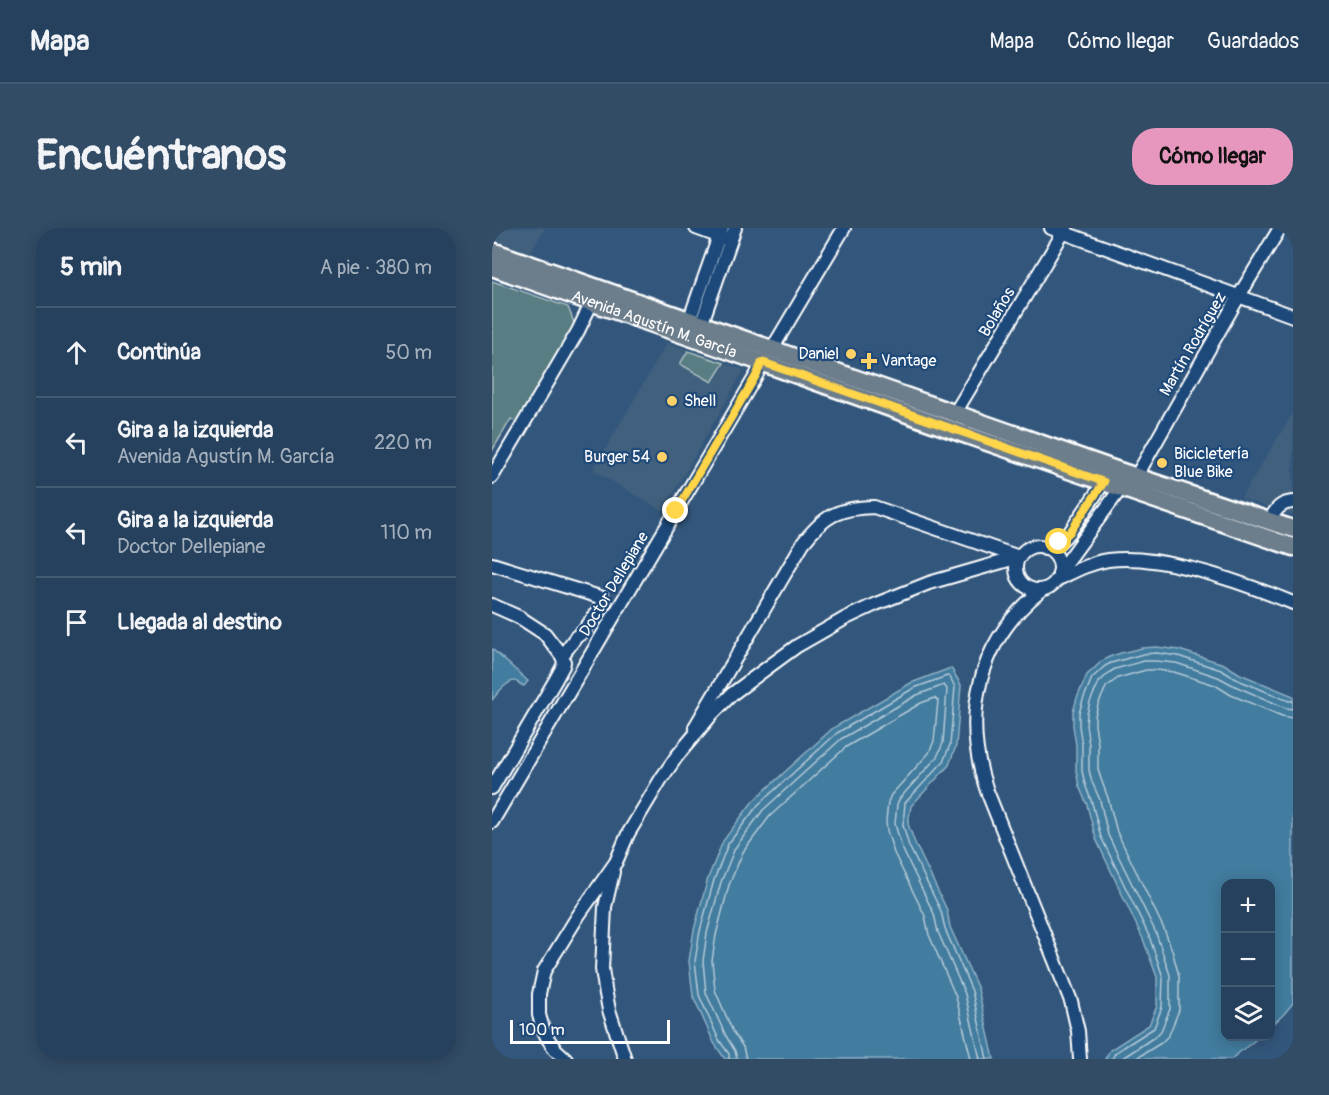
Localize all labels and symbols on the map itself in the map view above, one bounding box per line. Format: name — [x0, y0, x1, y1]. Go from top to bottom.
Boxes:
street label: Bolaños — [975, 284, 1019, 340]
street label: Avenida Agustín M. García — [569, 286, 739, 363]
street label: Martín Rodríguez — [1155, 289, 1231, 399]
place label: Daniel — [798, 344, 839, 364]
marker: Daniel — [844, 347, 858, 361]
place label: Vantage — [881, 351, 936, 371]
marker: Vantage — [862, 354, 876, 368]
place label: Shell — [684, 391, 716, 411]
marker: Shell — [665, 394, 679, 408]
place label: Bicicletería Blue Bike — [1174, 444, 1249, 482]
place label: Burger 54 — [584, 447, 650, 467]
marker: Burger 54 — [655, 450, 669, 464]
marker: Bicicletería Blue Bike — [1155, 456, 1169, 470]
route end — [662, 497, 688, 523]
street label: Doctor Dellepiane — [575, 528, 653, 640]
route start — [1045, 528, 1071, 554]
scale bar — [510, 1017, 670, 1044]

